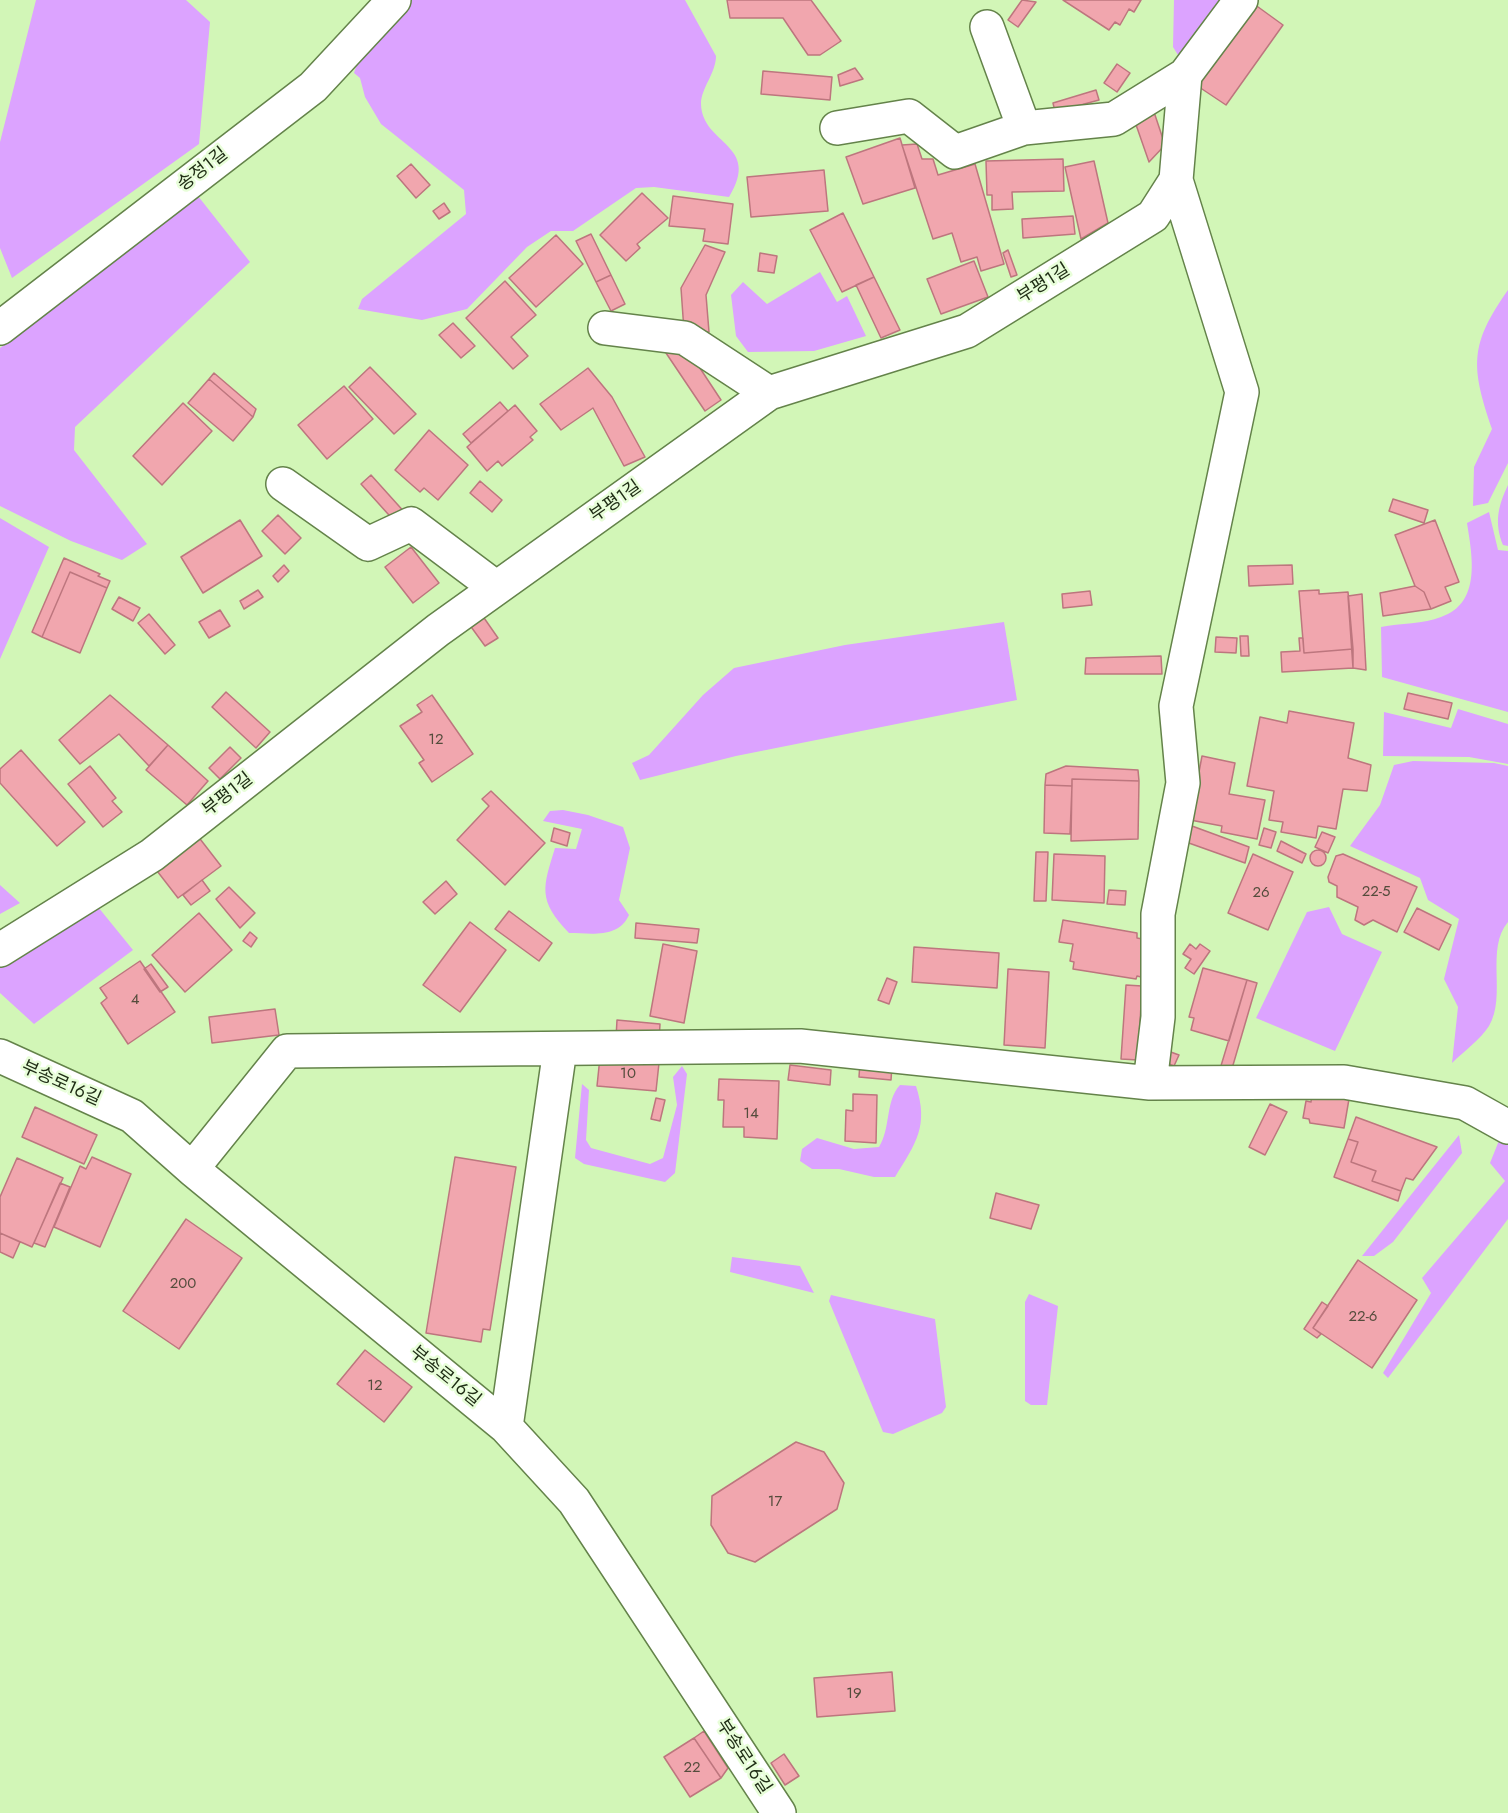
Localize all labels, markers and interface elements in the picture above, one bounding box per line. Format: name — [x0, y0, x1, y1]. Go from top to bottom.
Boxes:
street label: 송정1길 — [174, 144, 232, 196]
street label: 부평1길 — [1014, 260, 1074, 308]
street label: 부평1길 — [586, 477, 646, 527]
house number: 12 — [428, 731, 444, 749]
street label: 부평1길 — [199, 769, 257, 821]
house number: 22-5 — [1362, 883, 1390, 901]
house number: 26 — [1252, 884, 1270, 902]
house number: 4 — [131, 991, 139, 1009]
street label: 부송로16길 — [18, 1057, 104, 1111]
house number: 10 — [620, 1065, 636, 1083]
house number: 14 — [743, 1105, 759, 1123]
house number: 200 — [170, 1275, 196, 1293]
house number: 22-6 — [1349, 1308, 1377, 1326]
street label: 부송로16길 — [405, 1342, 485, 1412]
house number: 12 — [367, 1377, 383, 1395]
house number: 17 — [768, 1493, 782, 1511]
house number: 19 — [846, 1685, 862, 1703]
street label: 부송로16길 — [711, 1716, 775, 1798]
house number: 22 — [683, 1759, 701, 1777]

